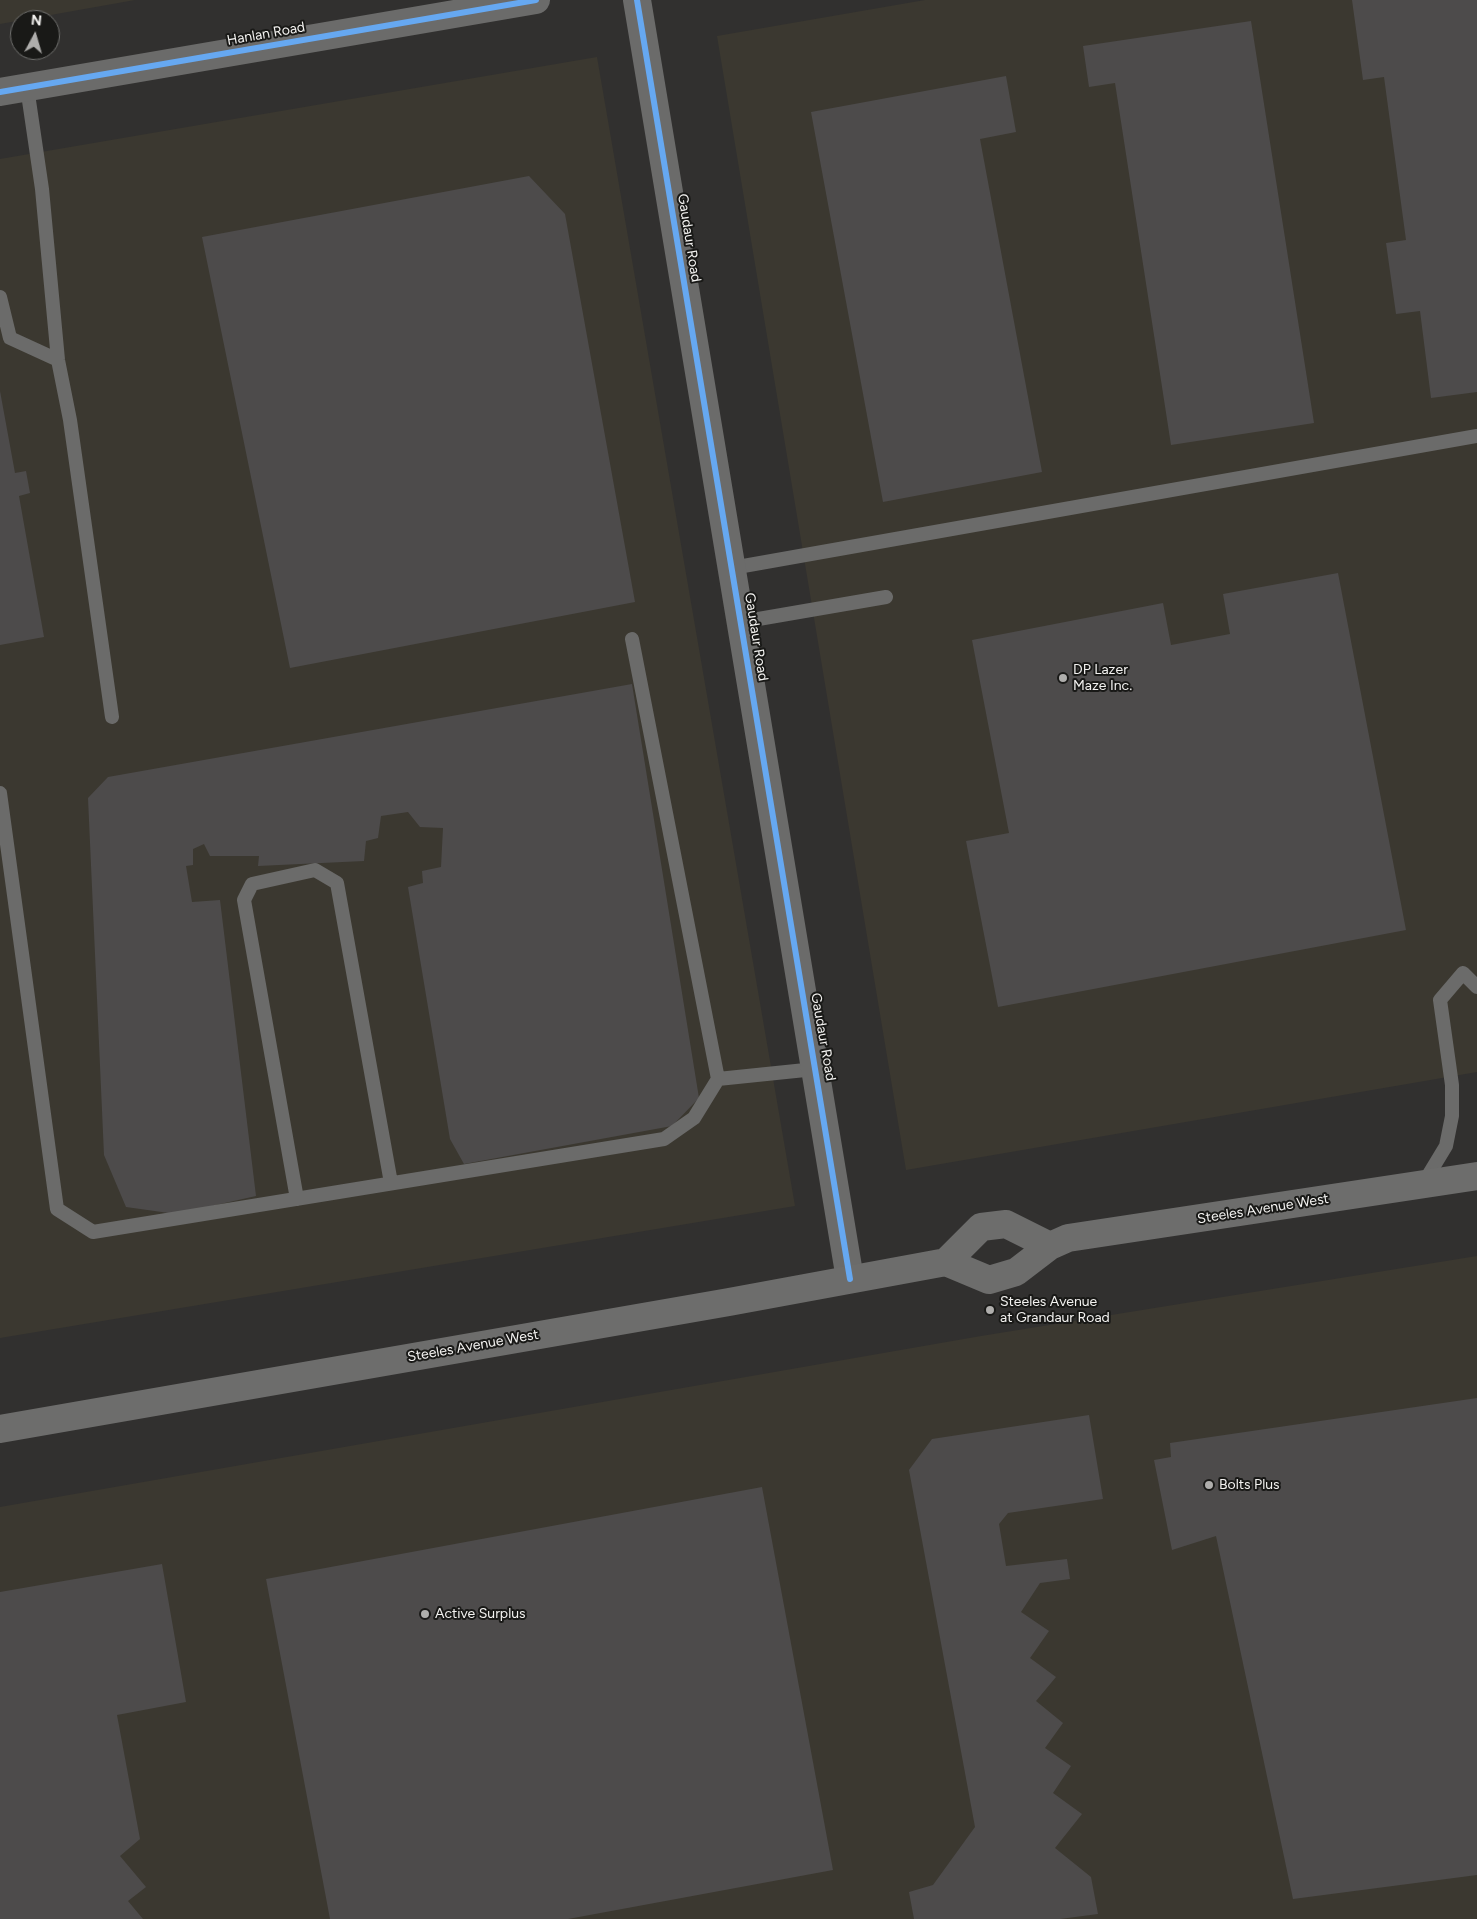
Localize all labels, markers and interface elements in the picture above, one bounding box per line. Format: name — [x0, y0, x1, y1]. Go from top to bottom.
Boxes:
north arrow — [10, 10, 60, 60]
text: N — [30, 12, 43, 30]
street label: Hanlan Road — [226, 19, 306, 49]
street label: Gaudaur Road — [674, 193, 704, 283]
street label: Gaudaur Road — [741, 592, 771, 682]
place label: DP Lazer Maze Inc. — [1073, 662, 1132, 694]
marker: DP Lazer Maze Inc. — [1057, 672, 1069, 684]
street label: Gaudaur Road — [807, 992, 839, 1082]
street label: Steeles Avenue West — [1196, 1190, 1330, 1228]
place label: Steeles Avenue at Grandaur Road — [1000, 1294, 1110, 1326]
marker: Steeles Avenue at Grandaur Road — [984, 1304, 996, 1316]
street label: Steeles Avenue West — [406, 1326, 540, 1366]
place label: Bolts Plus — [1219, 1477, 1280, 1493]
marker: Bolts Plus — [1203, 1479, 1215, 1491]
place label: Active Surplus — [435, 1606, 526, 1622]
marker: Active Surplus — [419, 1608, 431, 1620]

